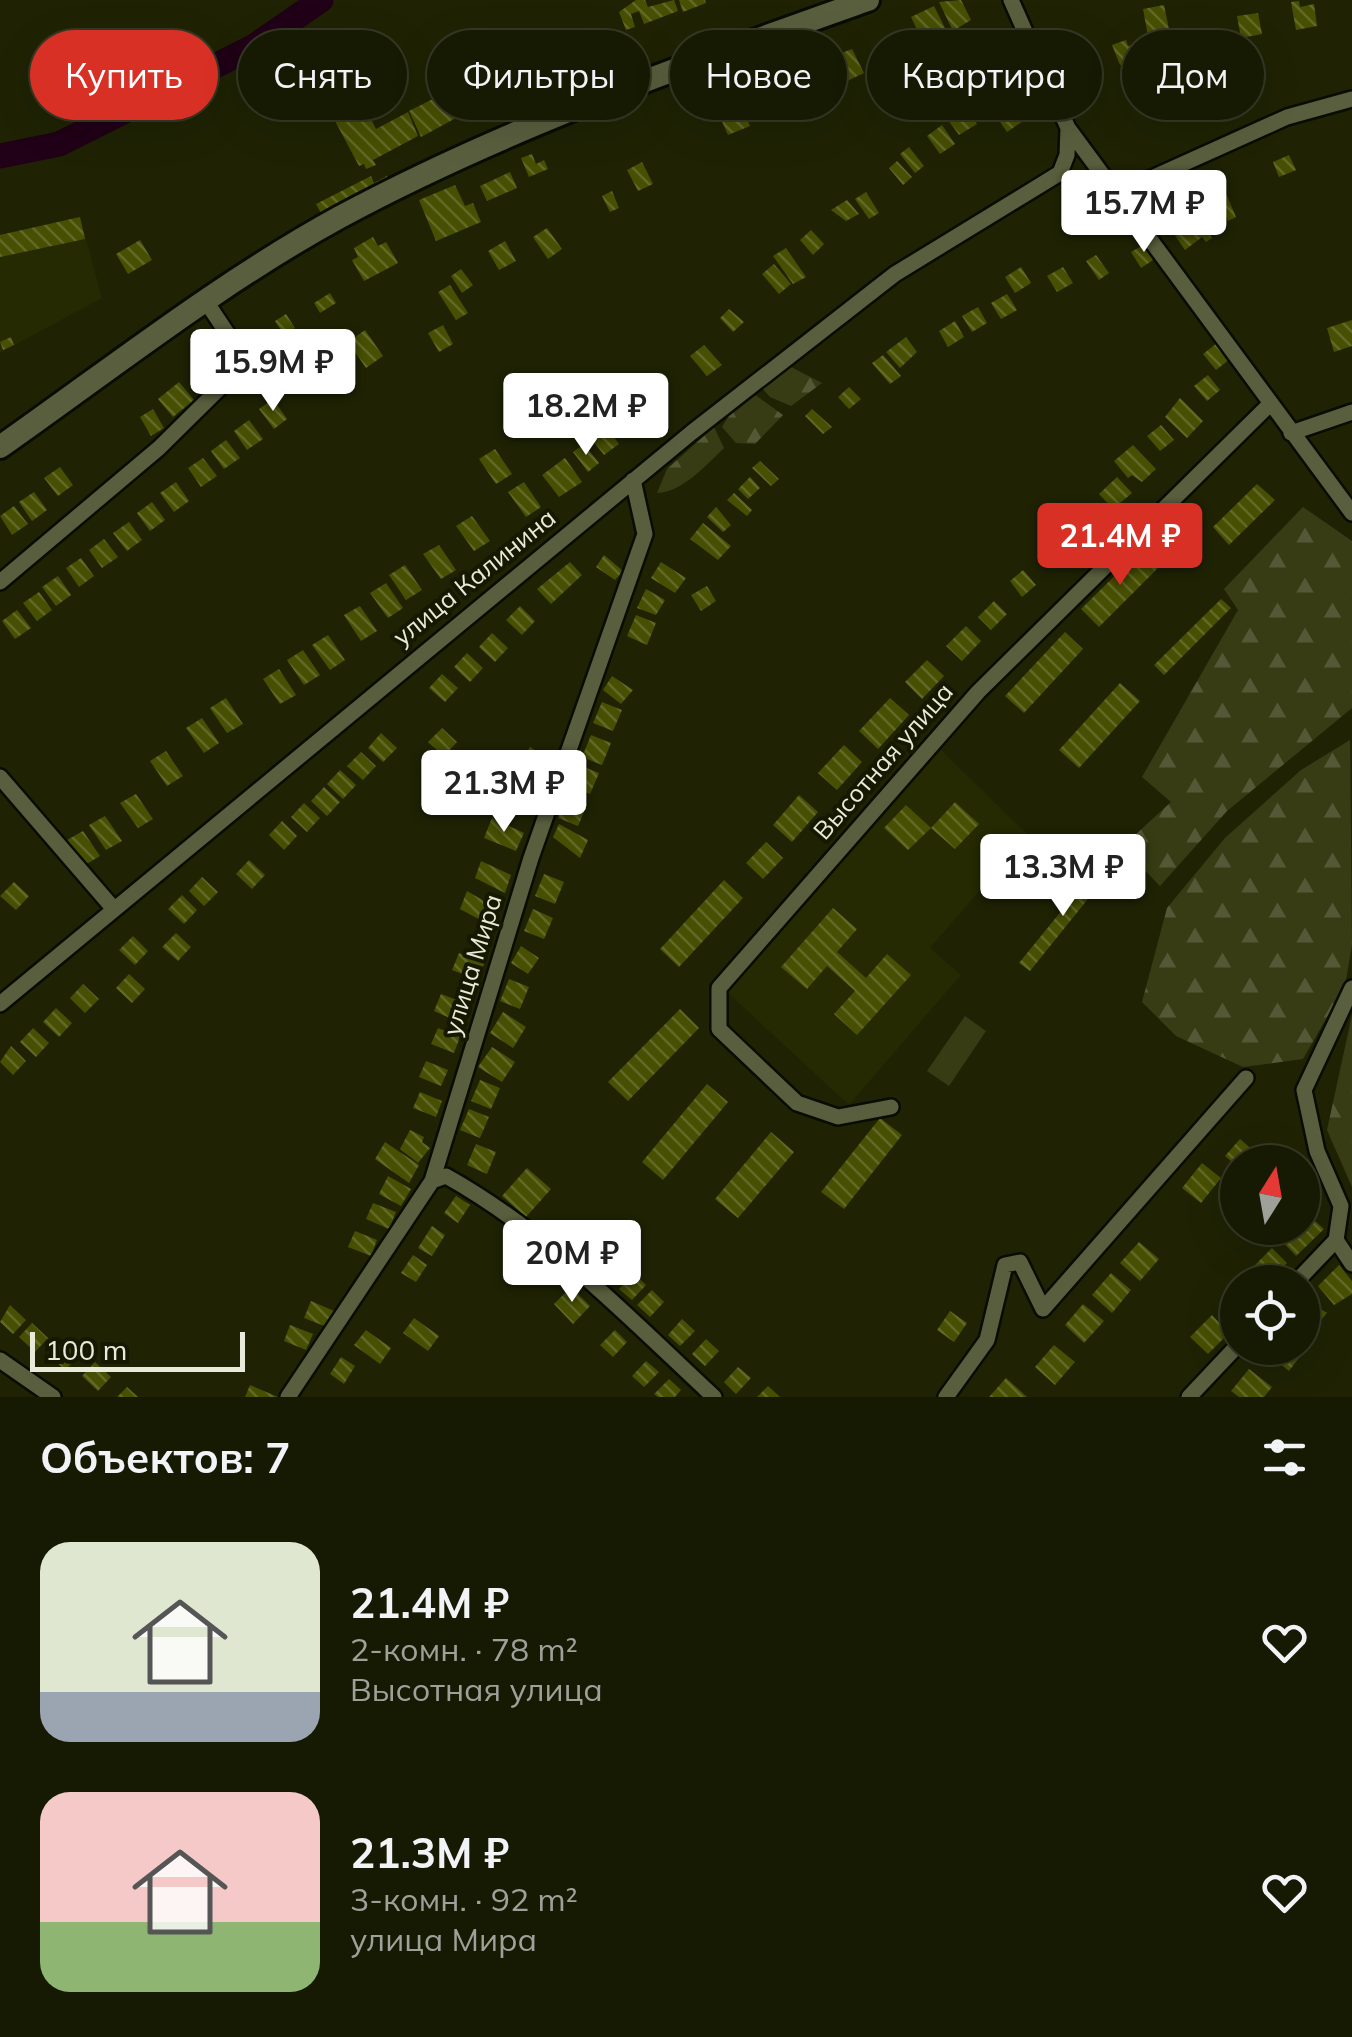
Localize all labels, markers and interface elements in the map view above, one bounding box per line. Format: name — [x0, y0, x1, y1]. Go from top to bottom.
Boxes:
chip: Купить — [30, 30, 218, 120]
chip: Снять — [238, 30, 407, 120]
chip: Фильтры — [427, 30, 650, 120]
chip: Новое — [670, 30, 847, 120]
chip: Квартира — [867, 30, 1102, 120]
chip: Дом — [1122, 30, 1264, 120]
pin: 15.7M ₽ — [1052, 170, 1236, 255]
text: 15.7M ₽ — [1083, 182, 1205, 222]
pin: 15.9M ₽ — [181, 329, 365, 414]
text: 15.9M ₽ — [212, 341, 334, 381]
pin: 18.2M ₽ — [494, 373, 678, 458]
text: 18.2M ₽ — [525, 385, 647, 425]
street label: улица Калинина — [386, 501, 561, 652]
pin: 21.4M ₽ — [1028, 503, 1212, 588]
text: 21.4M ₽ — [1059, 515, 1181, 555]
street label: Высотная улица — [806, 676, 959, 845]
pin: 21.3M ₽ — [412, 750, 596, 835]
text: 21.3M ₽ — [443, 762, 565, 802]
pin: 13.3M ₽ — [971, 834, 1155, 919]
text: 13.3M ₽ — [1002, 846, 1124, 886]
street label: улица Мира — [435, 890, 508, 1039]
north arrow — [1220, 1145, 1320, 1245]
map controls — [1220, 1145, 1320, 1365]
pin: 20M ₽ — [502, 1220, 642, 1305]
text: 20M ₽ — [525, 1232, 619, 1272]
button: locate — [1220, 1265, 1320, 1365]
scale bar — [30, 1327, 245, 1372]
text: 100 m — [45, 1332, 127, 1367]
icon: filters — [1257, 1430, 1312, 1485]
text: Объектов: 7 — [40, 1431, 290, 1484]
text: 21.4M ₽ — [350, 1576, 509, 1629]
icon: home — [120, 1582, 240, 1702]
icon: heart — [1257, 1615, 1312, 1670]
text: 2-комн. · 78 m² — [350, 1629, 578, 1669]
text: Высотная улица — [350, 1669, 603, 1709]
text: 21.3M ₽ — [350, 1826, 509, 1879]
icon: home — [120, 1832, 240, 1952]
icon: heart — [1257, 1865, 1312, 1920]
text: 3-комн. · 92 m² — [350, 1879, 578, 1919]
text: улица Мира — [350, 1919, 537, 1959]

